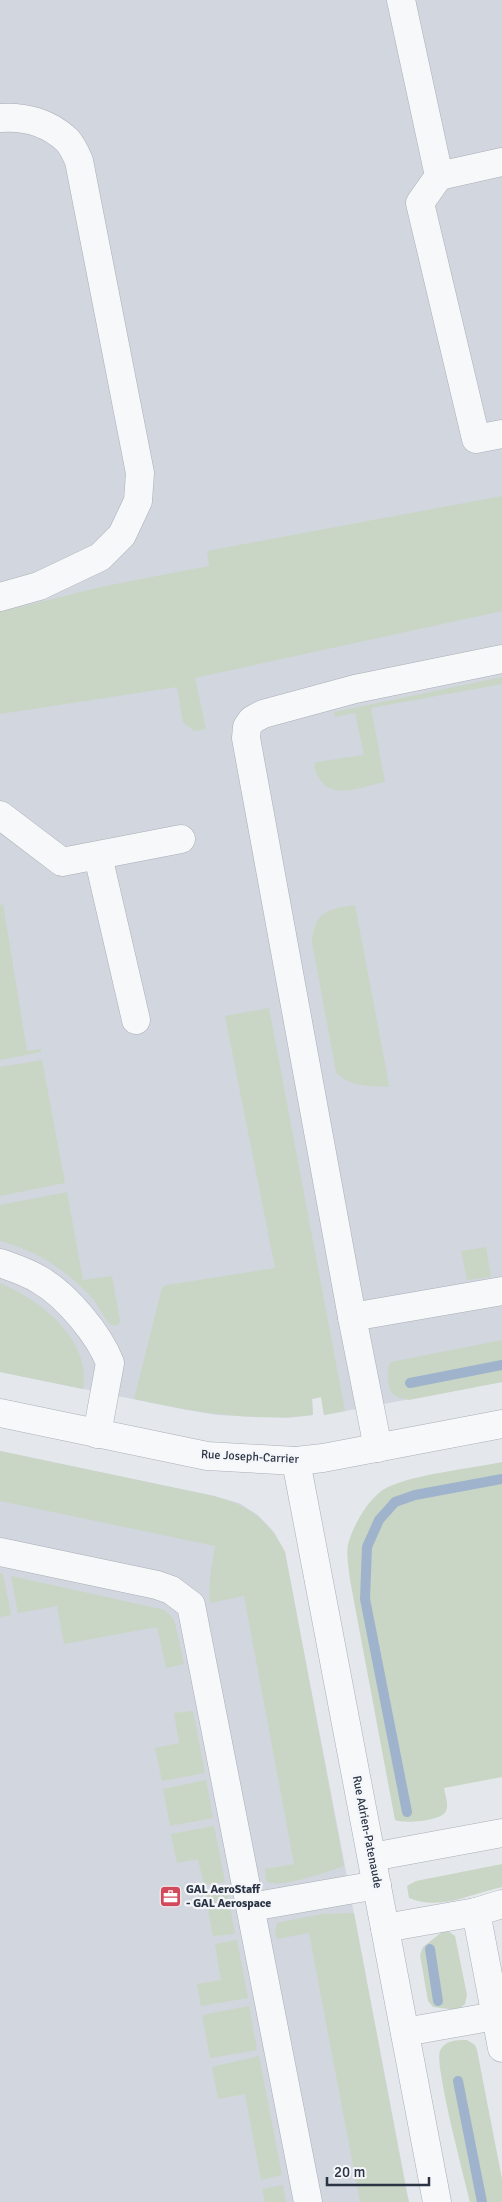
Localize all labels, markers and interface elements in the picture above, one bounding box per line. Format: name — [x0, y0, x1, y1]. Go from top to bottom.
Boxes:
street label: Rue Joseph-Carrier — [201, 1447, 300, 1467]
street label: Rue Adrien-Patenaude — [349, 1774, 385, 1890]
place label: GAL AeroStaff - GAL Aerospace — [186, 1882, 271, 1911]
office icon: GAL AeroStaff - GAL Aerospace — [158, 1884, 182, 1908]
scale bar — [327, 2154, 430, 2186]
text: 20 m — [334, 2163, 365, 2181]

